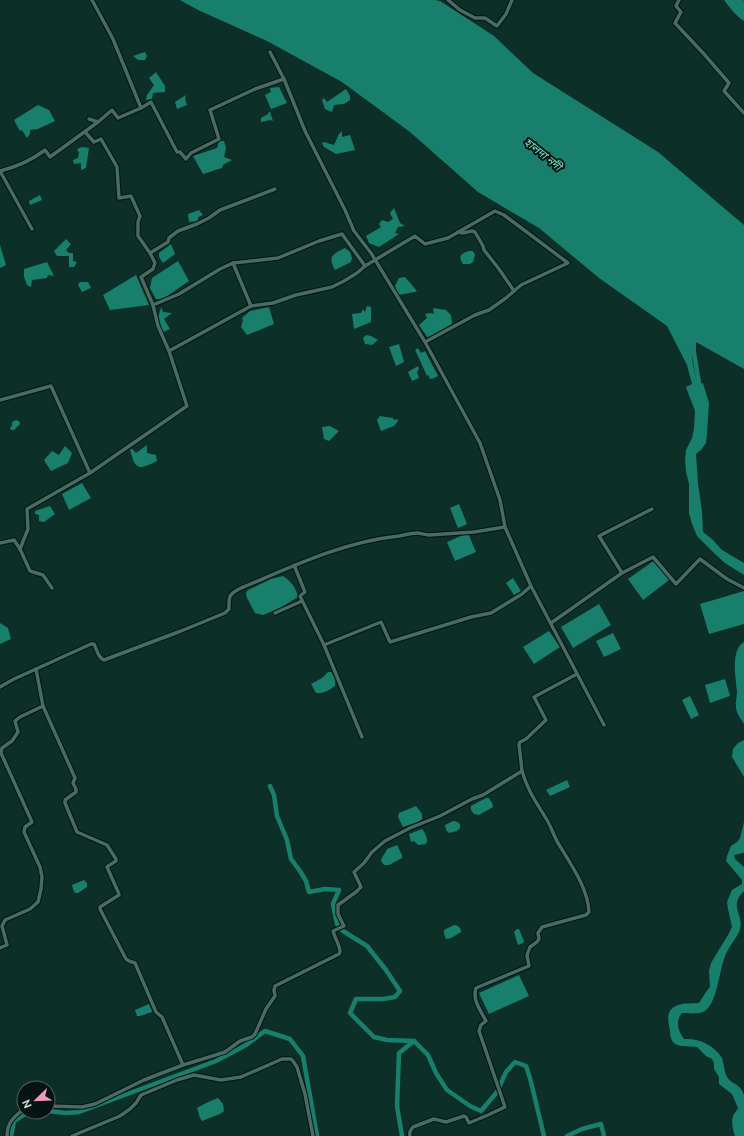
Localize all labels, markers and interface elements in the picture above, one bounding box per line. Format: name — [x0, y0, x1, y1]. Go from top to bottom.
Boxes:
water label: হালদা নদী — [522, 135, 566, 174]
north arrow — [16, 1080, 56, 1120]
text: N — [20, 1098, 34, 1110]

